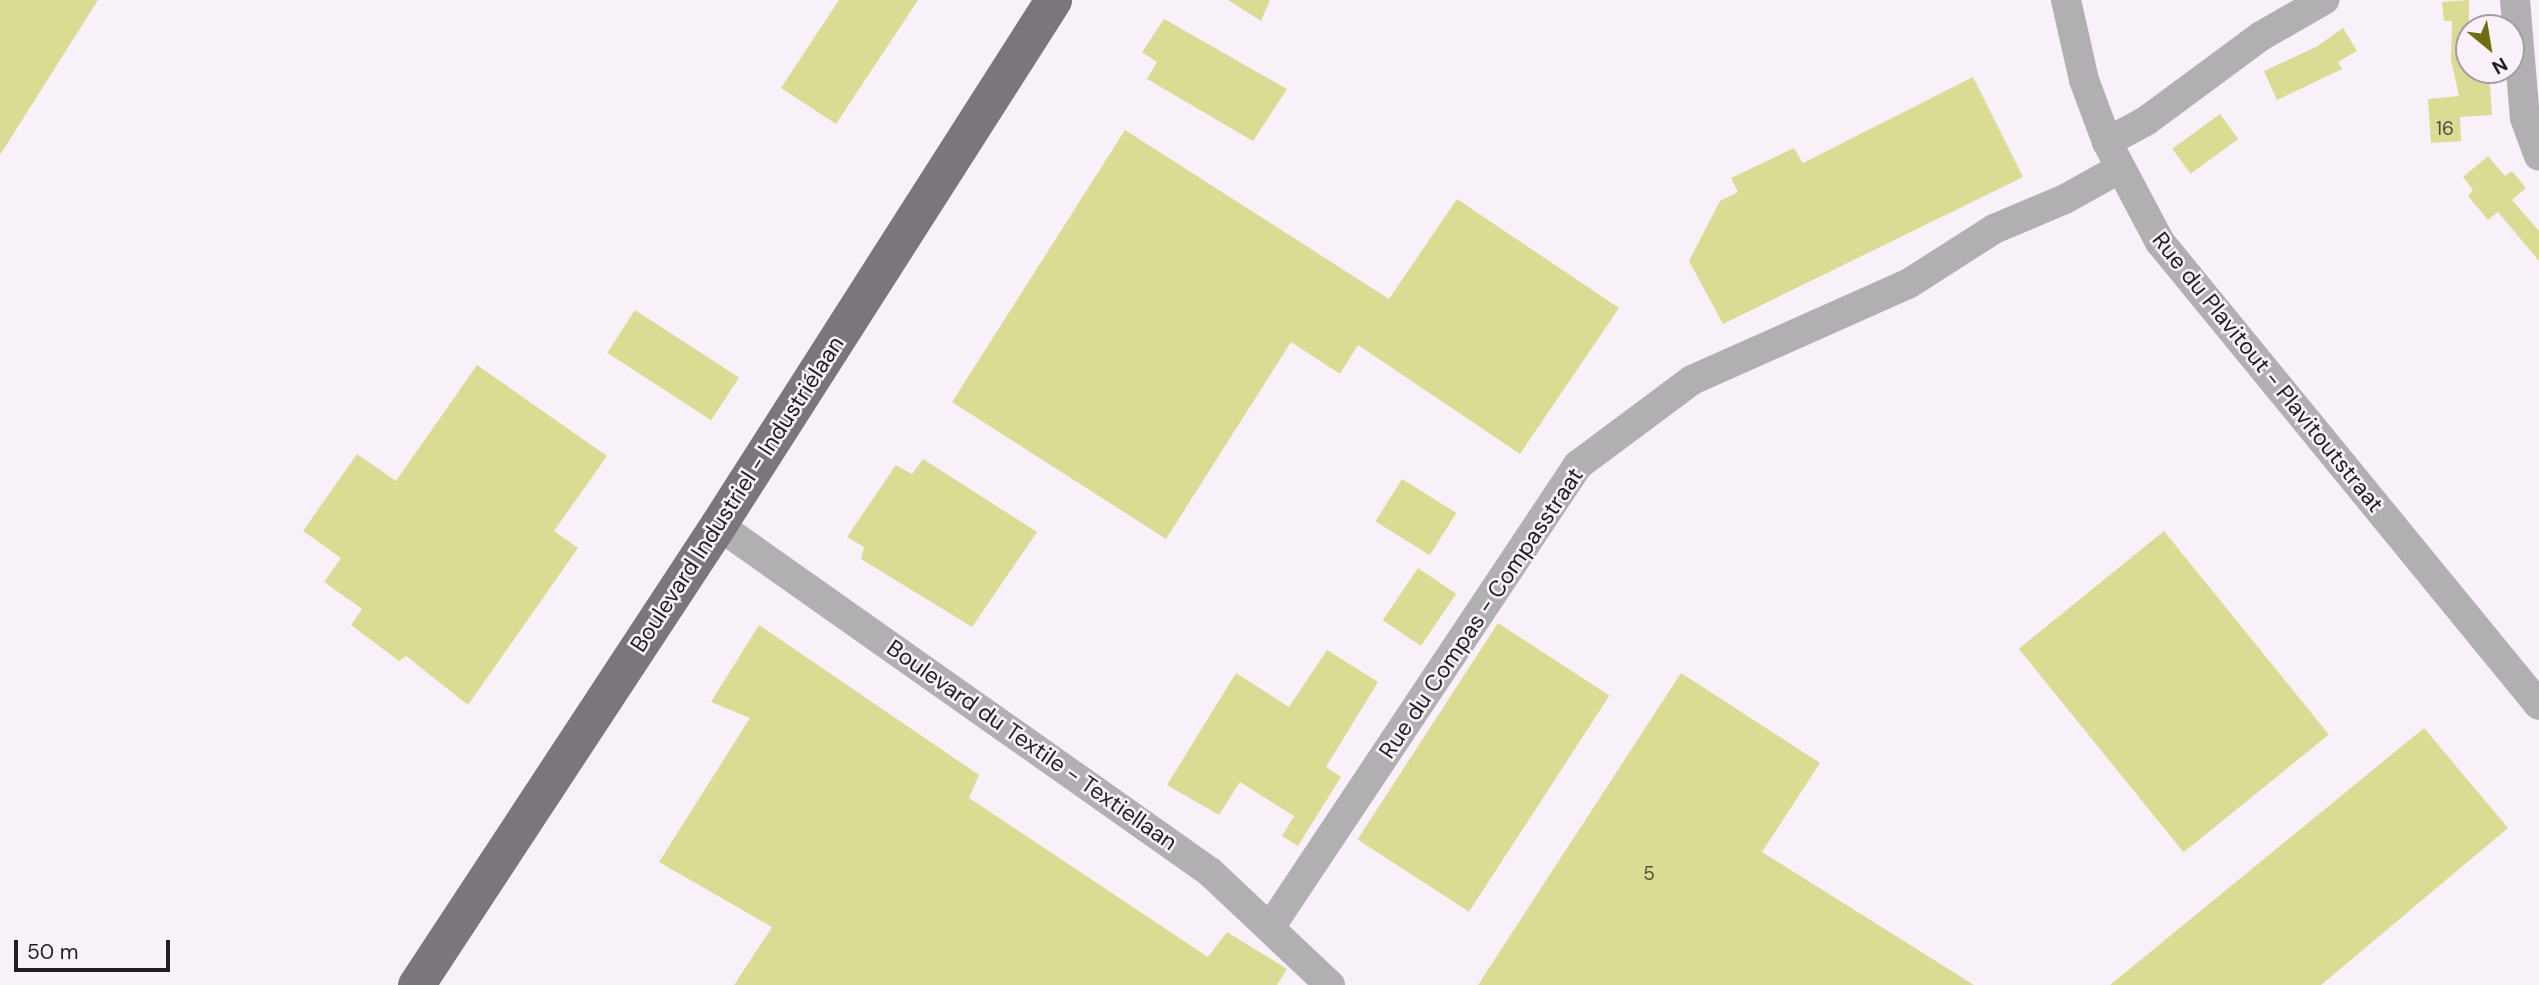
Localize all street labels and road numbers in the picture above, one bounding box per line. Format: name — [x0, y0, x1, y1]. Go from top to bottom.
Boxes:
street label: Rue du Plavitout - Plavitoutstraat — [2146, 226, 2390, 518]
street label: Boulevard Industriel - Industriélaan — [624, 331, 850, 657]
street label: Rue du Compas - Compasstraat — [1373, 462, 1589, 764]
street label: Boulevard du Textile - Textiellaan — [882, 634, 1182, 856]

